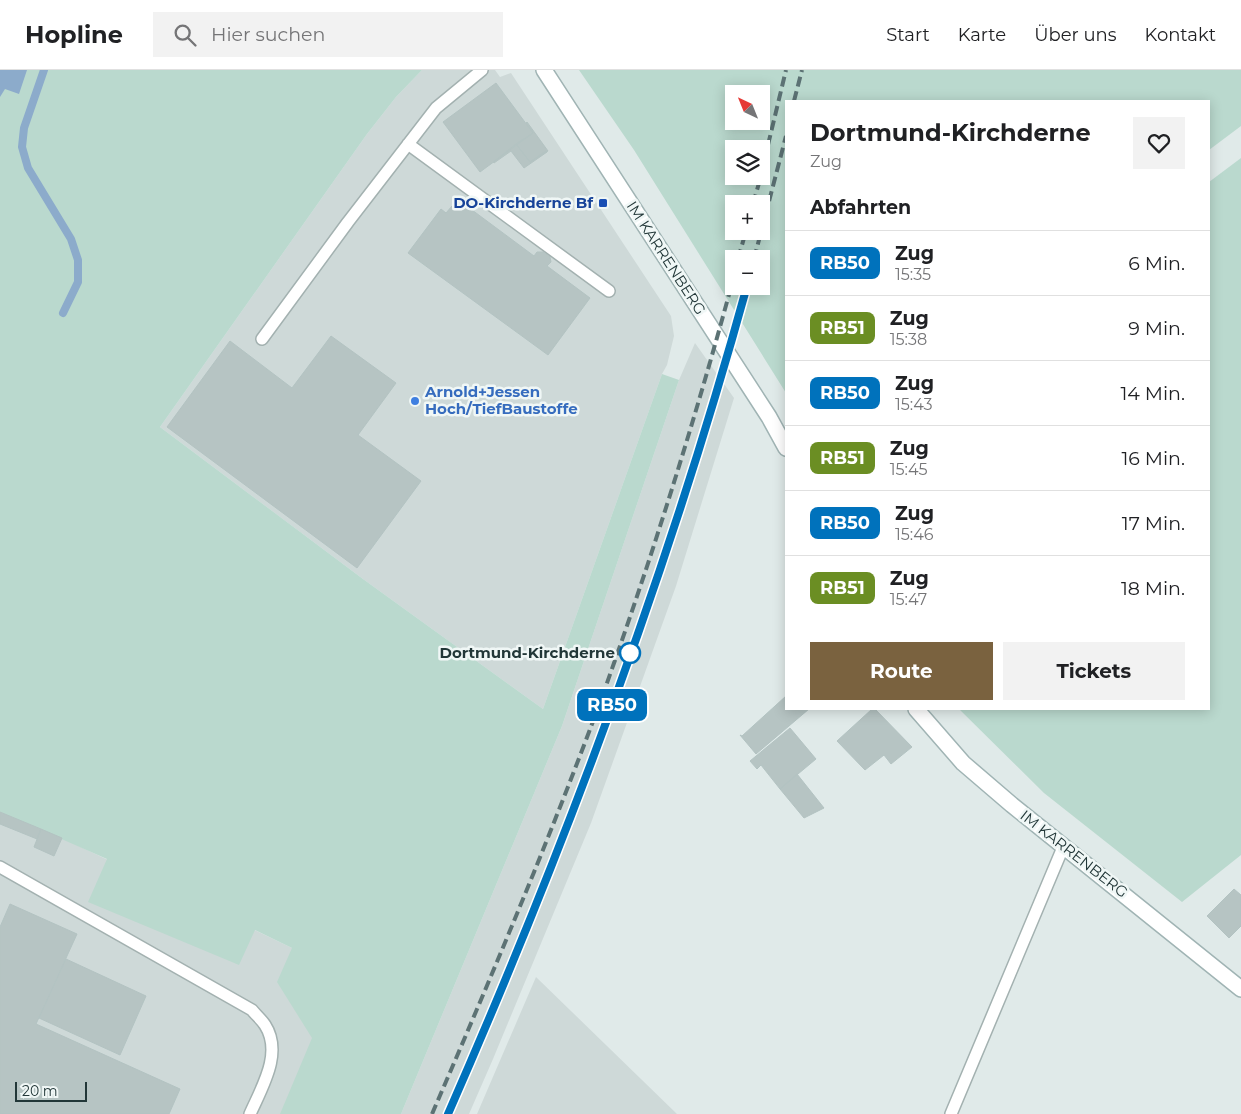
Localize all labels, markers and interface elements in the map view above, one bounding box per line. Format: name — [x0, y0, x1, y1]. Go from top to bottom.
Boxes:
search box — [153, 12, 503, 57]
text: Hopline — [25, 20, 123, 49]
icon: search — [171, 21, 199, 49]
text: Hier suchen — [211, 23, 325, 46]
text: Start — [886, 24, 930, 46]
text: Karte — [958, 24, 1006, 46]
text: Über uns — [1034, 24, 1117, 46]
text: Kontakt — [1145, 24, 1216, 46]
north arrow — [725, 85, 770, 130]
map controls — [725, 85, 770, 295]
button: heart — [1133, 117, 1185, 169]
text: Dortmund-Kirchderne — [810, 118, 1091, 147]
button: layers — [725, 140, 770, 185]
text: Zug — [810, 152, 842, 171]
place label: DO-Kirchderne Bf — [453, 193, 594, 212]
button: + — [725, 195, 770, 240]
text: Abfahrten — [810, 196, 911, 219]
marker: DO-Kirchderne Bf — [597, 197, 609, 209]
street label: IM KARRENBERG — [623, 197, 710, 318]
text: Zug — [895, 242, 934, 265]
button: − — [725, 250, 770, 295]
text: RB50 — [820, 252, 870, 274]
text: 6 Min. — [1128, 252, 1185, 275]
text: 15:35 — [895, 265, 931, 284]
text: Zug — [890, 307, 929, 330]
text: RB51 — [820, 317, 865, 339]
text: 9 Min. — [1128, 317, 1185, 340]
text: 15:38 — [890, 330, 927, 349]
text: Zug — [895, 372, 934, 395]
place label: Arnold+Jessen Hoch/TiefBaustoffe — [424, 382, 578, 418]
text: RB50 — [820, 382, 870, 404]
text: 14 Min. — [1120, 382, 1185, 405]
marker: Arnold+Jessen Hoch/TiefBaustoffe — [409, 395, 421, 407]
text: 15:43 — [895, 395, 933, 414]
text: Zug — [890, 437, 929, 460]
text: RB51 — [820, 447, 865, 469]
text: 16 Min. — [1121, 447, 1185, 470]
text: 15:45 — [890, 460, 928, 479]
text: Zug — [895, 502, 934, 525]
text: RB50 — [820, 512, 870, 534]
text: 17 Min. — [1122, 512, 1185, 535]
text: 15:46 — [895, 525, 933, 544]
text: Zug — [890, 567, 929, 590]
text: RB51 — [820, 577, 865, 599]
text: 18 Min. — [1121, 577, 1185, 600]
text: 15:47 — [890, 590, 927, 609]
marker: Dortmund-Kirchderne — [619, 642, 641, 664]
button: Route — [810, 642, 993, 700]
button: Tickets — [1003, 642, 1185, 700]
place label: Dortmund-Kirchderne — [440, 643, 615, 662]
line badge: RB50 — [577, 689, 647, 721]
text: RB50 — [587, 694, 637, 716]
street label: IM KARRENBERG — [1017, 806, 1132, 902]
scale bar — [15, 1079, 88, 1102]
text: 20 m — [22, 1082, 58, 1100]

